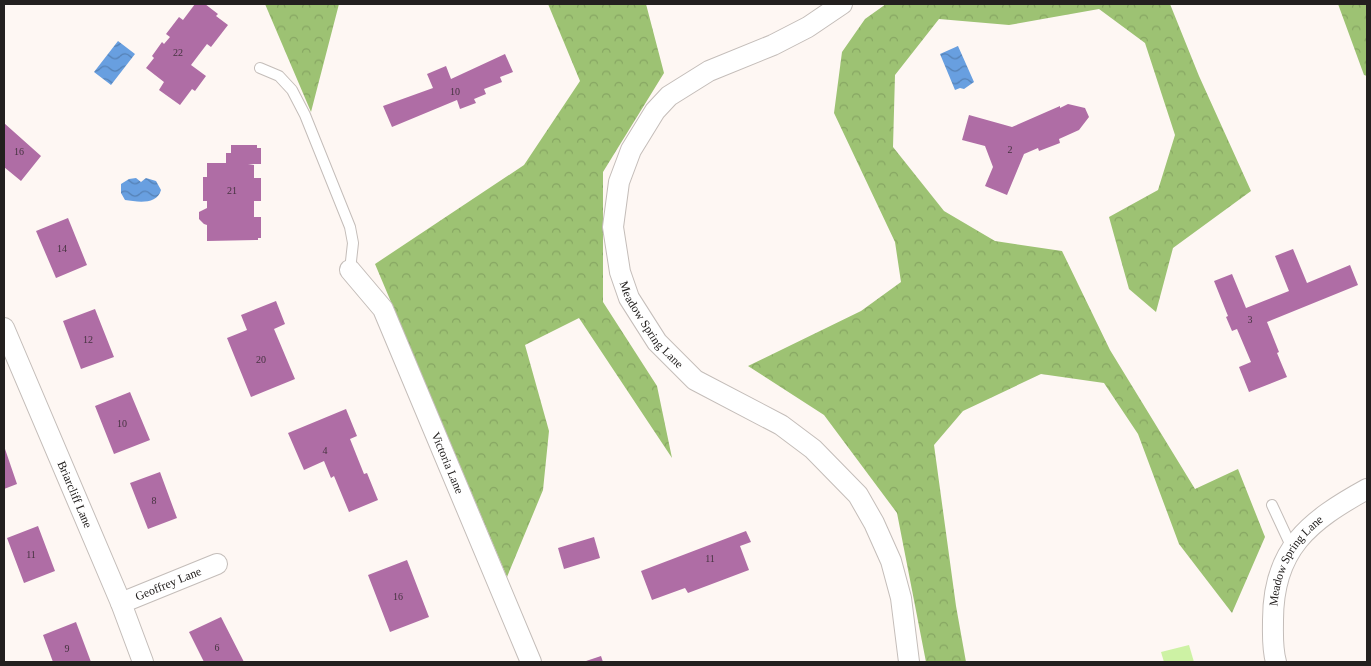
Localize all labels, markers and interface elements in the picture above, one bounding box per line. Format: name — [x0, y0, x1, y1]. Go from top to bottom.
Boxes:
house number: 22 — [173, 47, 183, 58]
house number: 10 — [450, 86, 460, 97]
house number: 2 — [1008, 144, 1013, 155]
house number: 16 — [14, 146, 24, 157]
house number: 21 — [227, 185, 237, 196]
house number: 14 — [57, 243, 67, 254]
street label: Meadow Spring Lane — [617, 279, 686, 371]
house number: 3 — [1248, 314, 1253, 325]
house number: 12 — [83, 334, 93, 345]
house number: 20 — [256, 354, 266, 365]
house number: 10 — [117, 418, 127, 429]
street label: Victoria Lane — [428, 430, 467, 496]
house number: 4 — [323, 445, 328, 456]
street label: Briarcliff Lane — [54, 459, 95, 530]
house number: 8 — [152, 495, 157, 506]
street label: Meadow Spring Lane — [1266, 512, 1326, 607]
house number: 11 — [26, 549, 36, 560]
house number: 11 — [705, 553, 715, 564]
street label: Geoffrey Lane — [133, 564, 203, 603]
house number: 16 — [393, 591, 403, 602]
house number: 6 — [215, 642, 220, 653]
house number: 9 — [65, 643, 70, 654]

